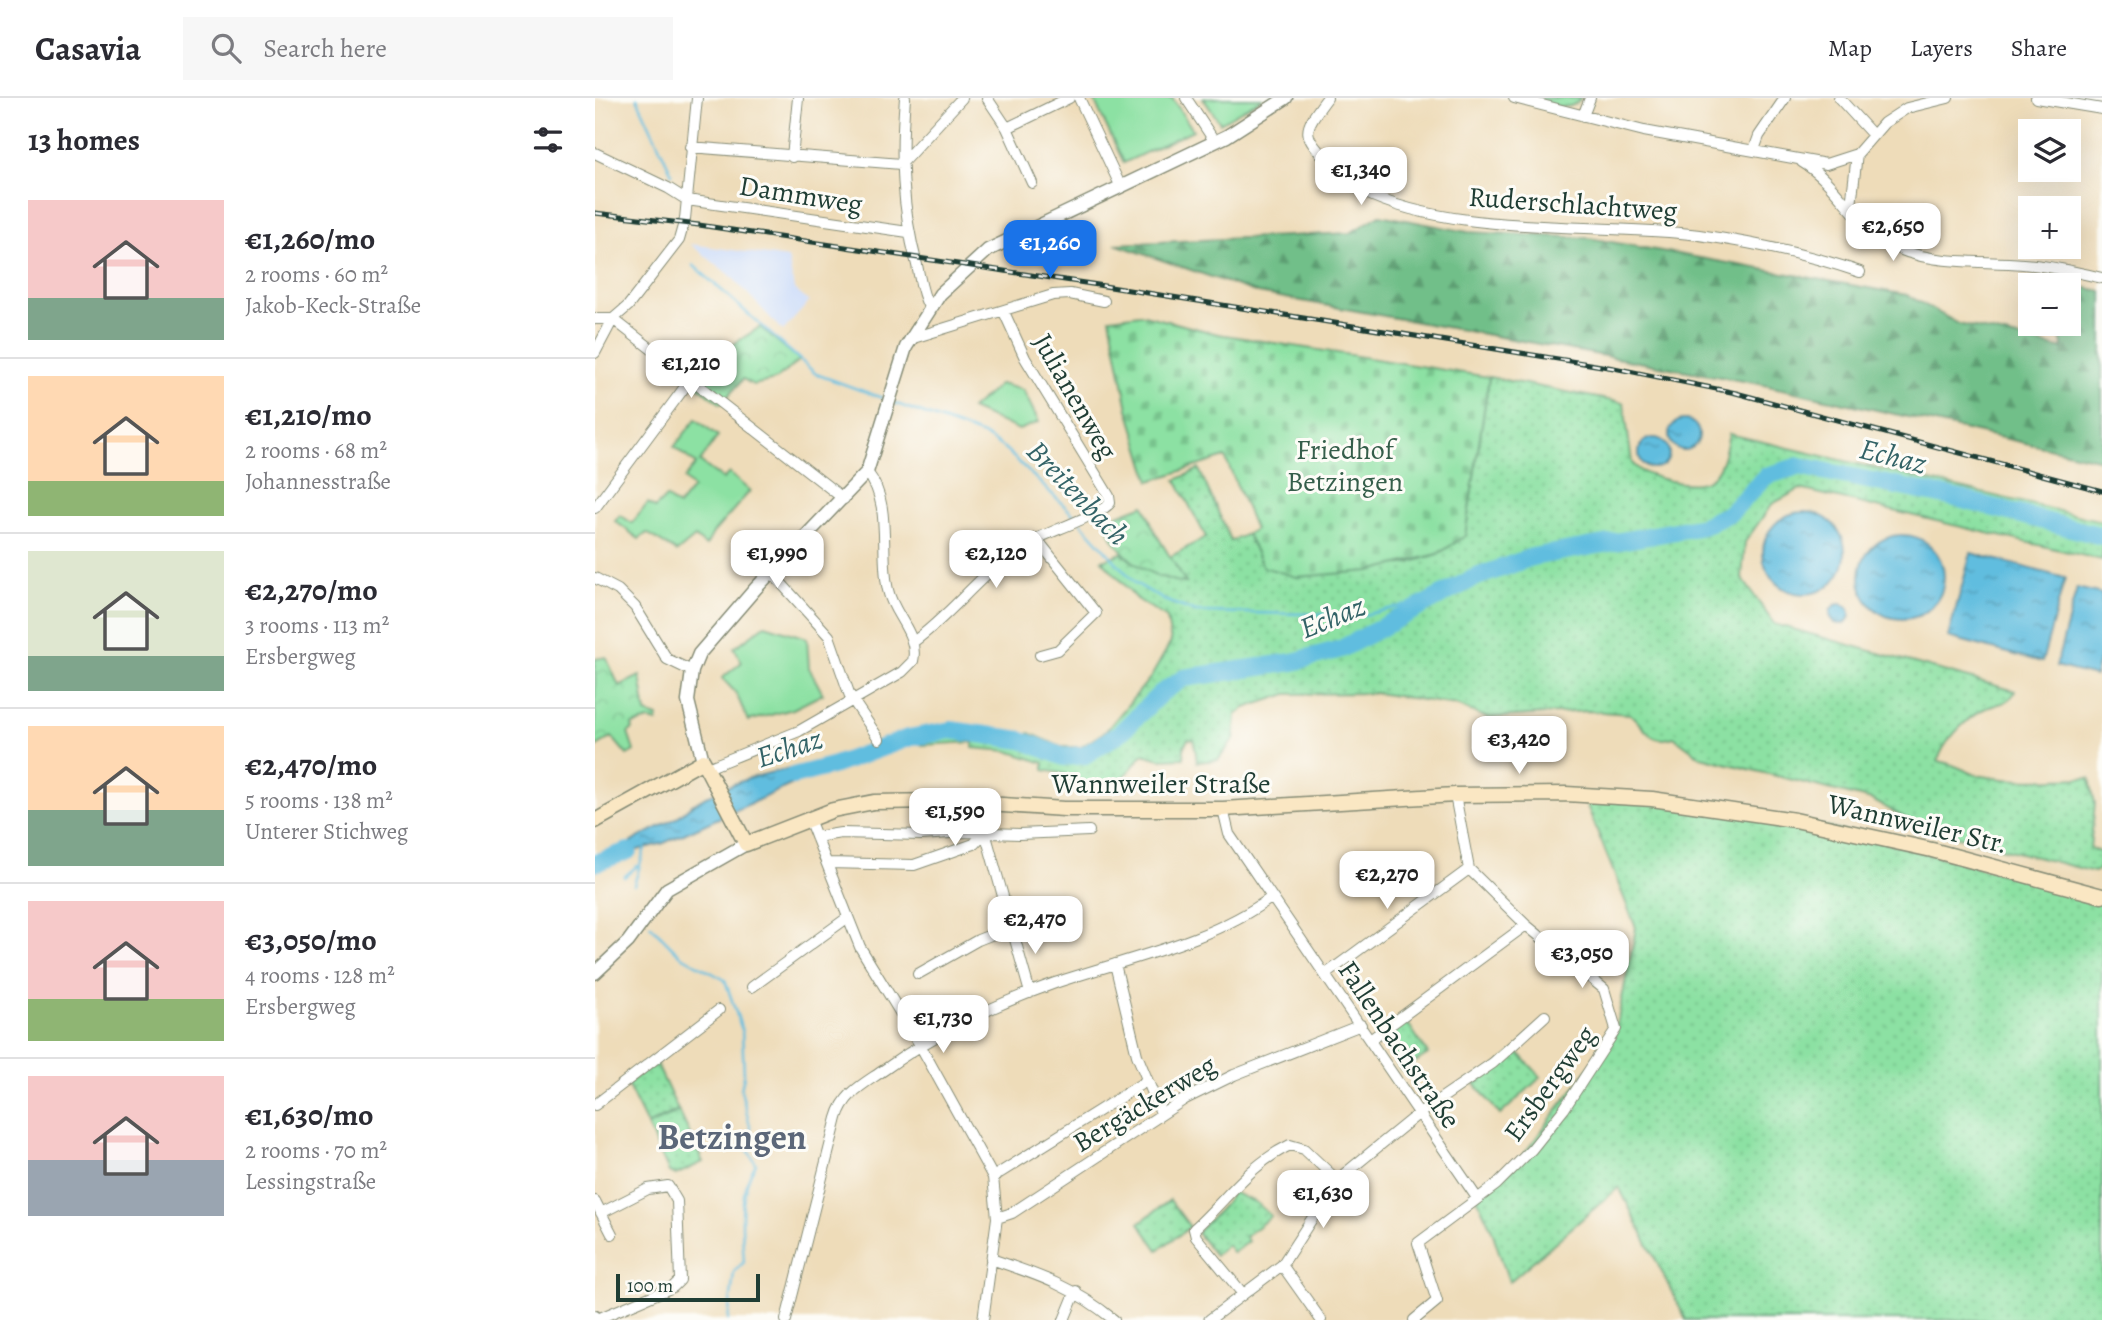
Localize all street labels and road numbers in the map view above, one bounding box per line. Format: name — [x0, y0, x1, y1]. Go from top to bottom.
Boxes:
street label: Dammweg — [736, 166, 865, 223]
street label: Ruderschlachtweg — [1467, 178, 1679, 230]
street label: Julianenweg — [1024, 327, 1126, 466]
street label: Wannweiler Straße — [1050, 765, 1271, 803]
street label: Wannweiler Str. — [1823, 785, 2011, 863]
street label: Fallenbachstraße — [1329, 953, 1469, 1136]
street label: Ersbergweg — [1495, 1018, 1605, 1149]
street label: Bergäckerweg — [1066, 1046, 1223, 1162]

